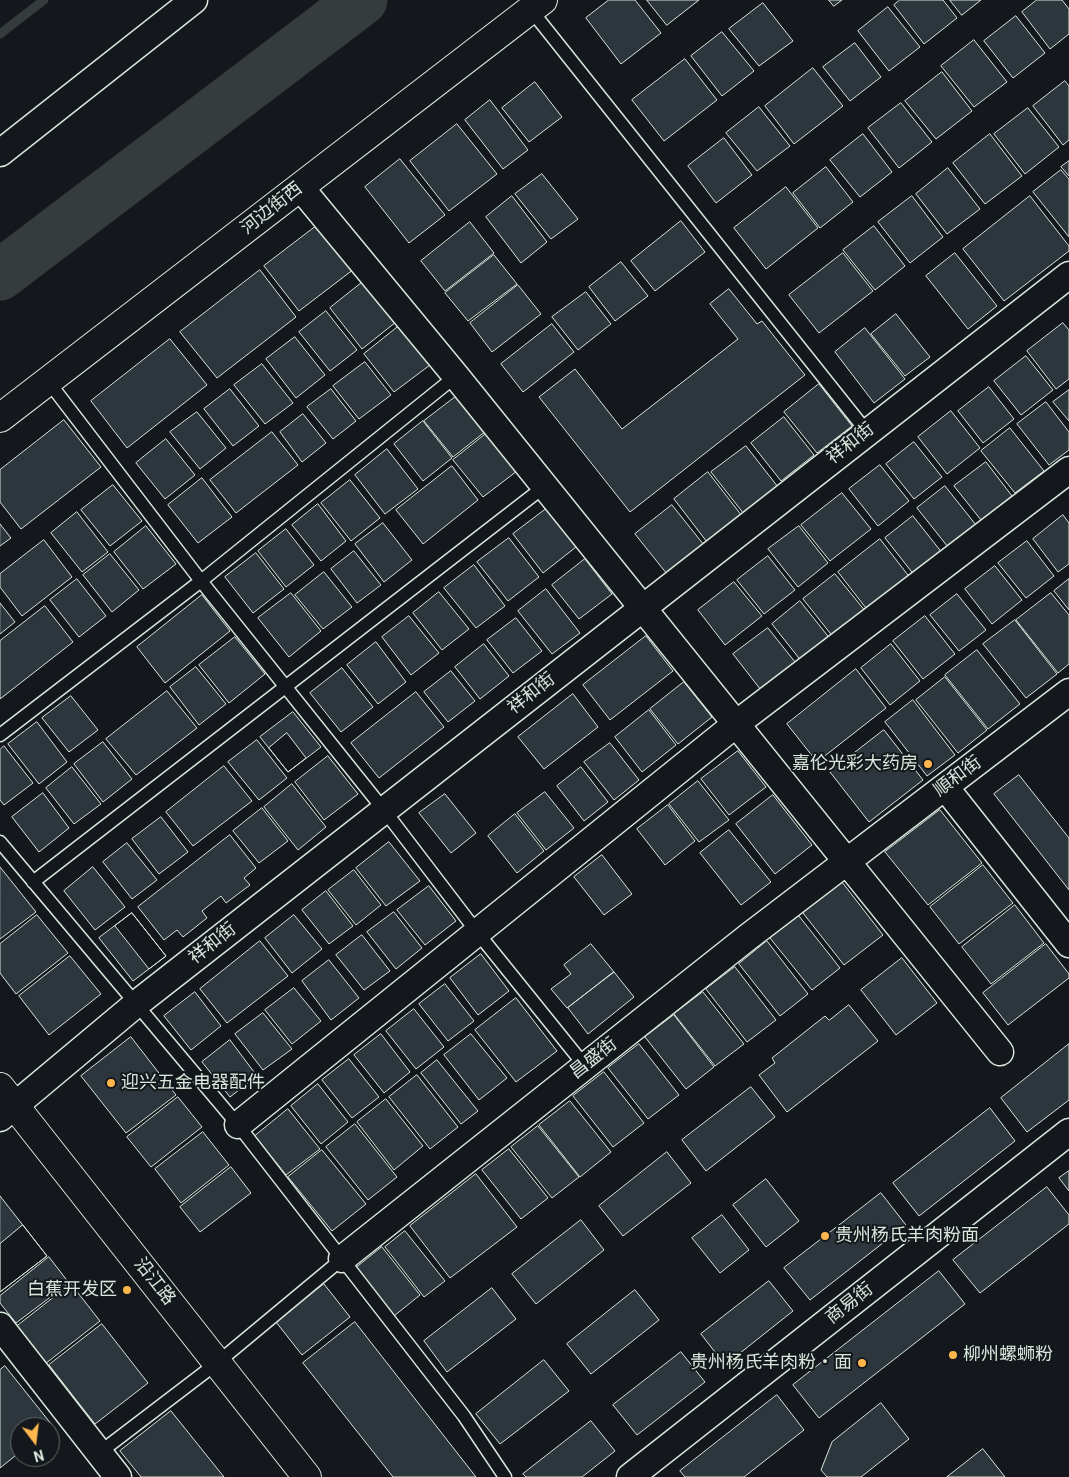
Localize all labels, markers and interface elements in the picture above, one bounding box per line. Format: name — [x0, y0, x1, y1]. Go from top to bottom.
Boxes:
street label: 河边街西 — [237, 178, 307, 240]
street label: 祥和街 — [823, 419, 879, 469]
street label: 祥和街 — [504, 669, 560, 719]
street label: 順和街 — [930, 752, 986, 802]
place label: 嘉伦光彩大药房 — [792, 753, 918, 775]
marker: 嘉伦光彩大药房 — [922, 758, 934, 770]
street label: 祥和街 — [185, 919, 241, 969]
street label: 昌盛街 — [566, 1034, 622, 1084]
place label: 迎兴五金电器配件 — [121, 1072, 265, 1094]
marker: 迎兴五金电器配件 — [105, 1077, 117, 1089]
place label: 贵州杨氏羊肉粉面 — [835, 1225, 979, 1247]
marker: 贵州杨氏羊肉粉面 — [819, 1230, 831, 1242]
street label: 沿江路 — [129, 1254, 179, 1310]
place label: 白蕉开发区 — [27, 1279, 117, 1301]
street label: 商易街 — [822, 1279, 878, 1329]
marker: 白蕉开发区 — [121, 1284, 133, 1296]
place label: 柳州螺蛳粉 — [963, 1344, 1053, 1366]
marker: 柳州螺蛳粉 — [947, 1349, 959, 1361]
place label: 贵州杨氏羊肉粉・面 — [690, 1352, 852, 1374]
marker: 贵州杨氏羊肉粉・面 — [856, 1357, 868, 1369]
north arrow — [10, 1417, 60, 1467]
text: N — [32, 1447, 45, 1465]

